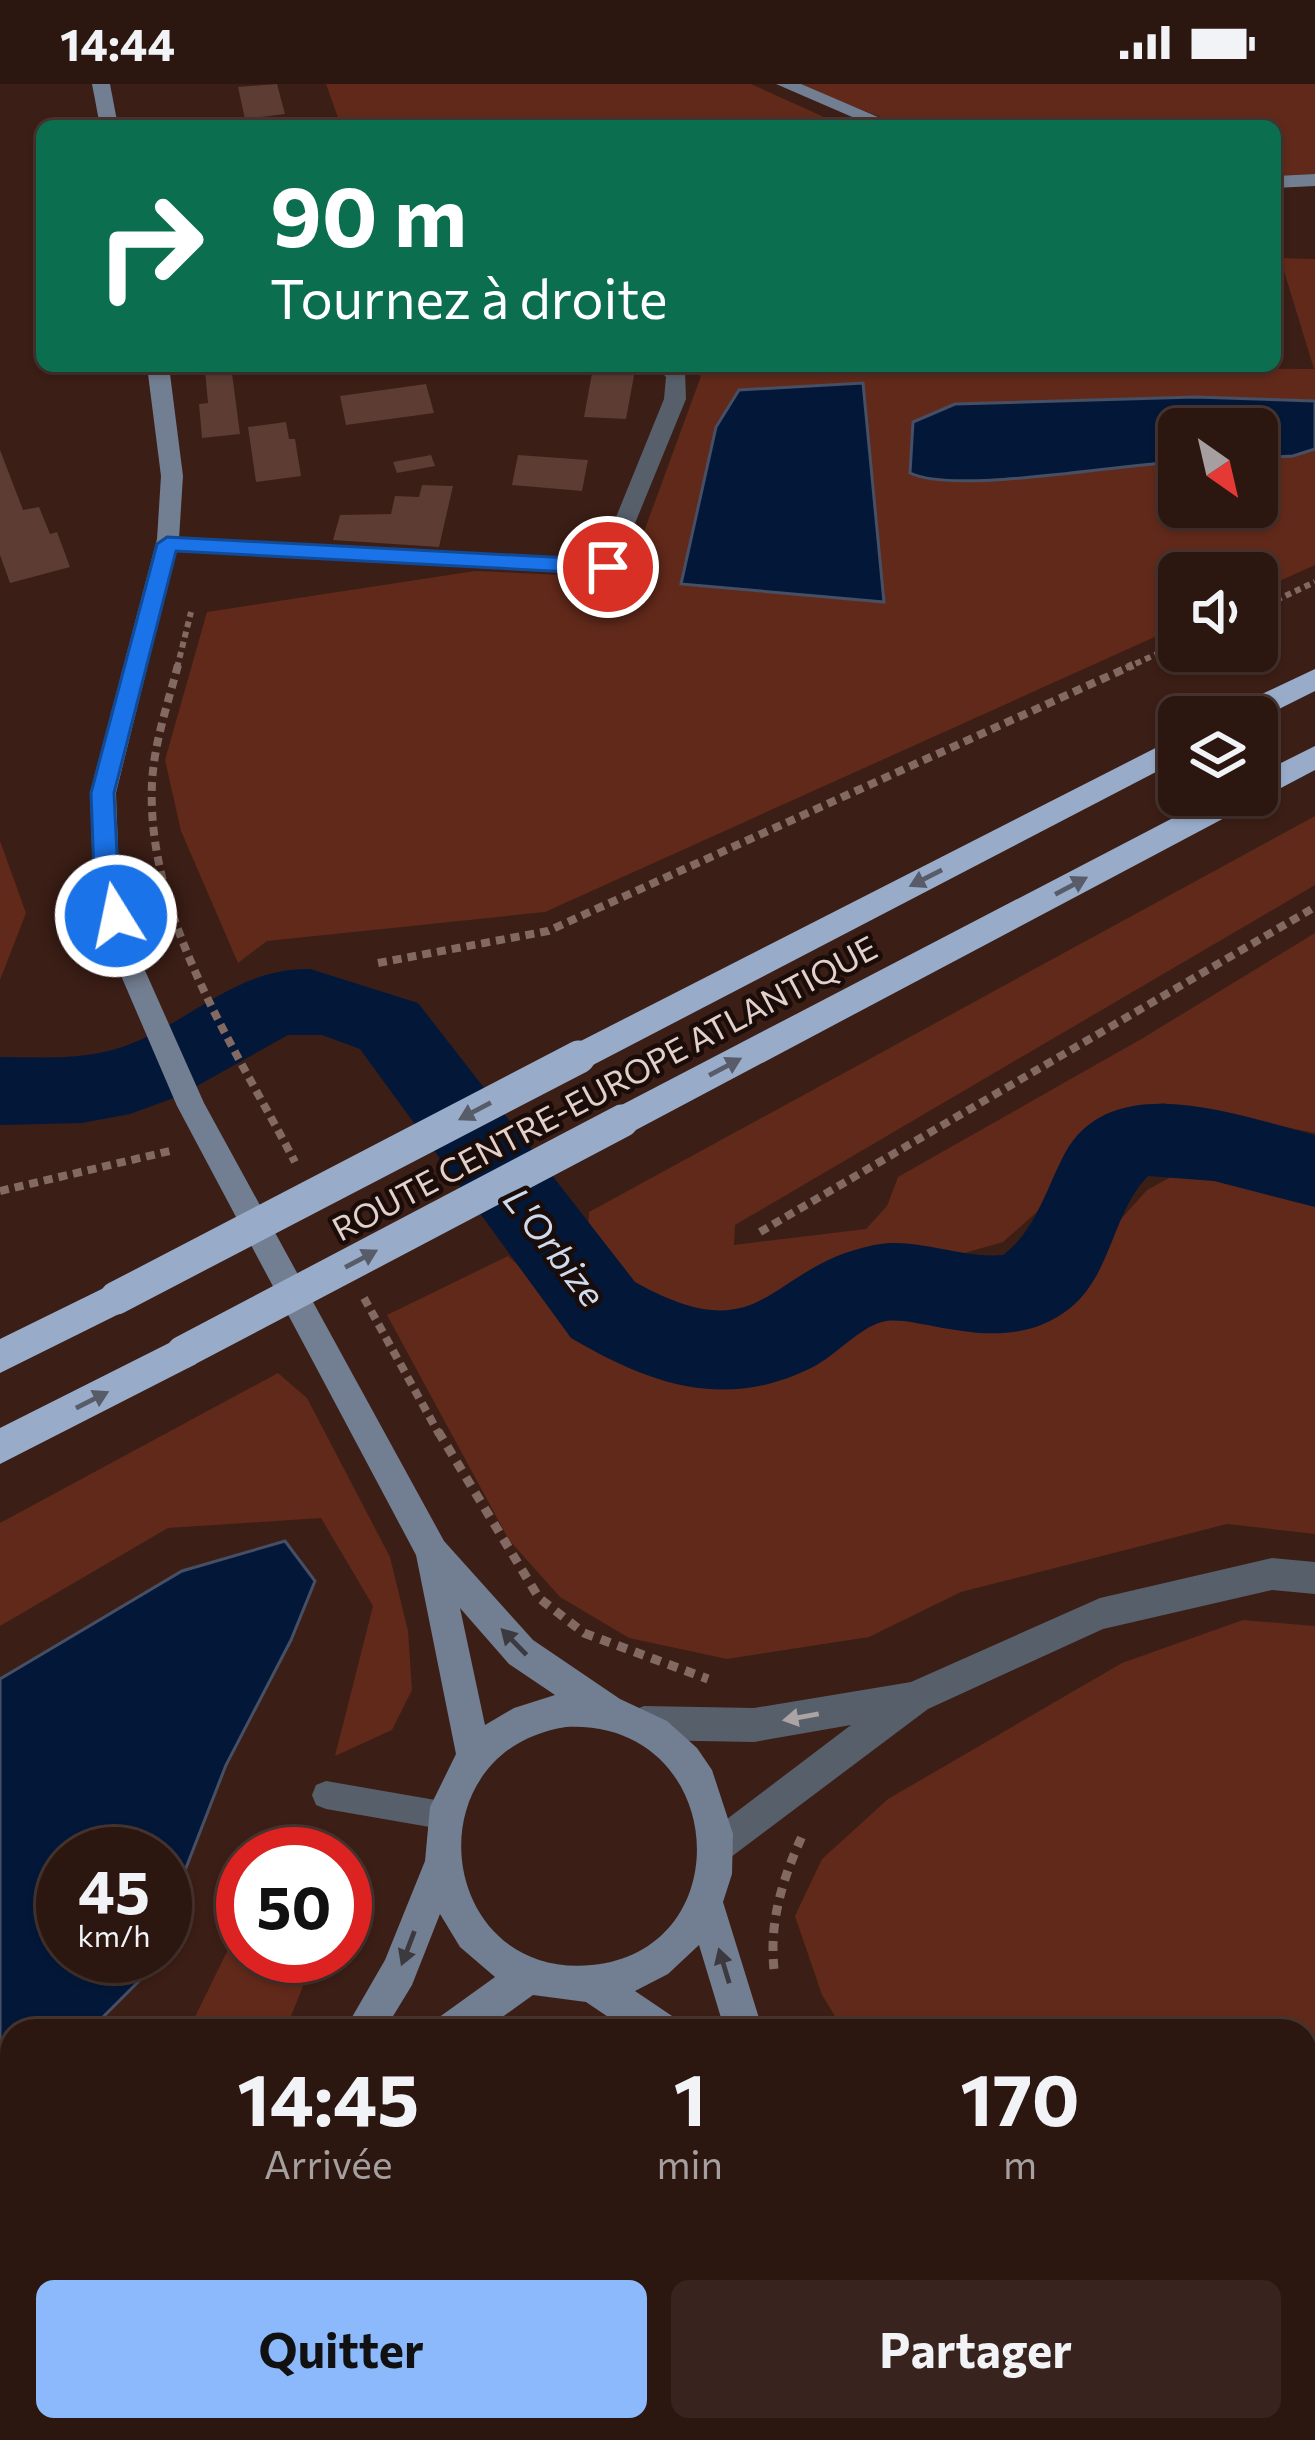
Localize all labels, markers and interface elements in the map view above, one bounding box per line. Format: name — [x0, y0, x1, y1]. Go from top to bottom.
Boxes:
text: 14:44 — [60, 15, 175, 70]
text: 90 m — [270, 162, 467, 264]
icon: right — [72, 168, 228, 324]
text: Tournez à droite — [270, 264, 668, 330]
north arrow — [1158, 408, 1278, 528]
map controls — [1158, 408, 1278, 816]
pin — [557, 516, 659, 618]
icon: arrive — [575, 534, 641, 600]
button: sound — [1158, 552, 1278, 672]
button: layers — [1158, 696, 1278, 816]
position arrow — [53, 853, 179, 979]
one-way arrow — [908, 867, 943, 888]
one-way arrow — [1053, 876, 1088, 896]
street label: ROUTE CENTRE-EUROPE ATLANTIQUE — [325, 925, 883, 1249]
one-way arrow — [708, 1057, 743, 1078]
one-way arrow — [458, 1100, 493, 1121]
water label: L'Orbize — [496, 1178, 616, 1314]
one-way arrow — [344, 1249, 379, 1269]
one-way arrow — [74, 1390, 109, 1411]
one-way arrow — [500, 1628, 528, 1657]
one-way arrow — [782, 1707, 819, 1726]
speed limit sign: 50 — [216, 1827, 372, 1983]
text: 45 — [78, 1853, 150, 1926]
text: km/h — [78, 1916, 150, 1953]
one-way arrow — [398, 1931, 417, 1967]
one-way arrow — [714, 1947, 732, 1984]
text: 14:45 — [237, 2053, 419, 2141]
text: 1 — [673, 2053, 706, 2141]
text: 170 — [960, 2053, 1080, 2141]
text: Arrivée — [264, 2139, 393, 2187]
text: min — [656, 2139, 723, 2187]
text: m — [1003, 2139, 1037, 2187]
button: Quitter — [36, 2280, 647, 2418]
button: Partager — [671, 2280, 1281, 2418]

